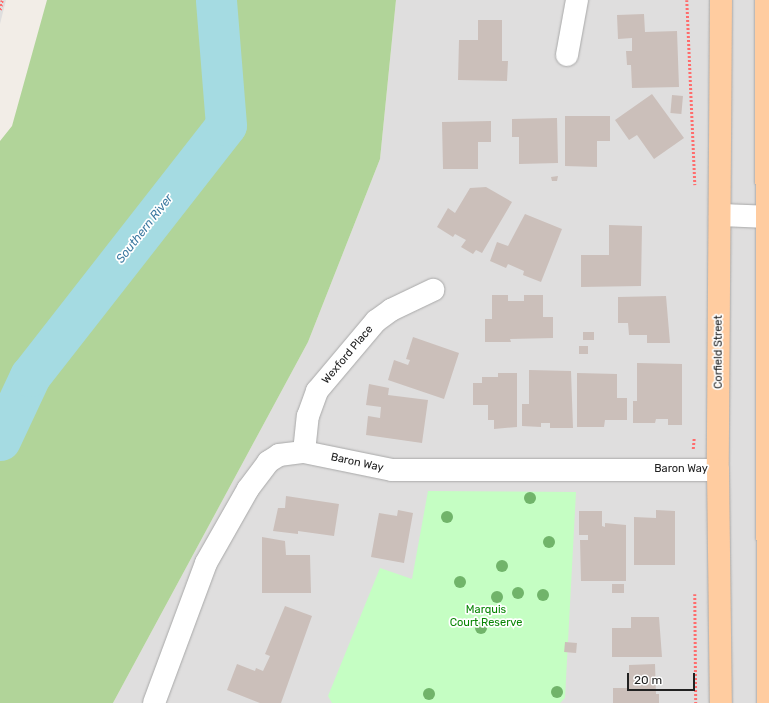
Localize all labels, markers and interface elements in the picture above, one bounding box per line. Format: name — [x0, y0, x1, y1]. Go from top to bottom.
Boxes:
water label: Southern River — [114, 192, 176, 266]
street label: Corfield Street — [712, 315, 726, 389]
street label: Wexford Place — [320, 323, 376, 387]
street label: Baron Way — [329, 451, 385, 475]
street label: Baron Way — [654, 462, 708, 476]
park label: Marquis Court Reserve — [450, 604, 522, 630]
scale bar — [629, 665, 697, 691]
text: 20 m — [634, 673, 662, 687]

